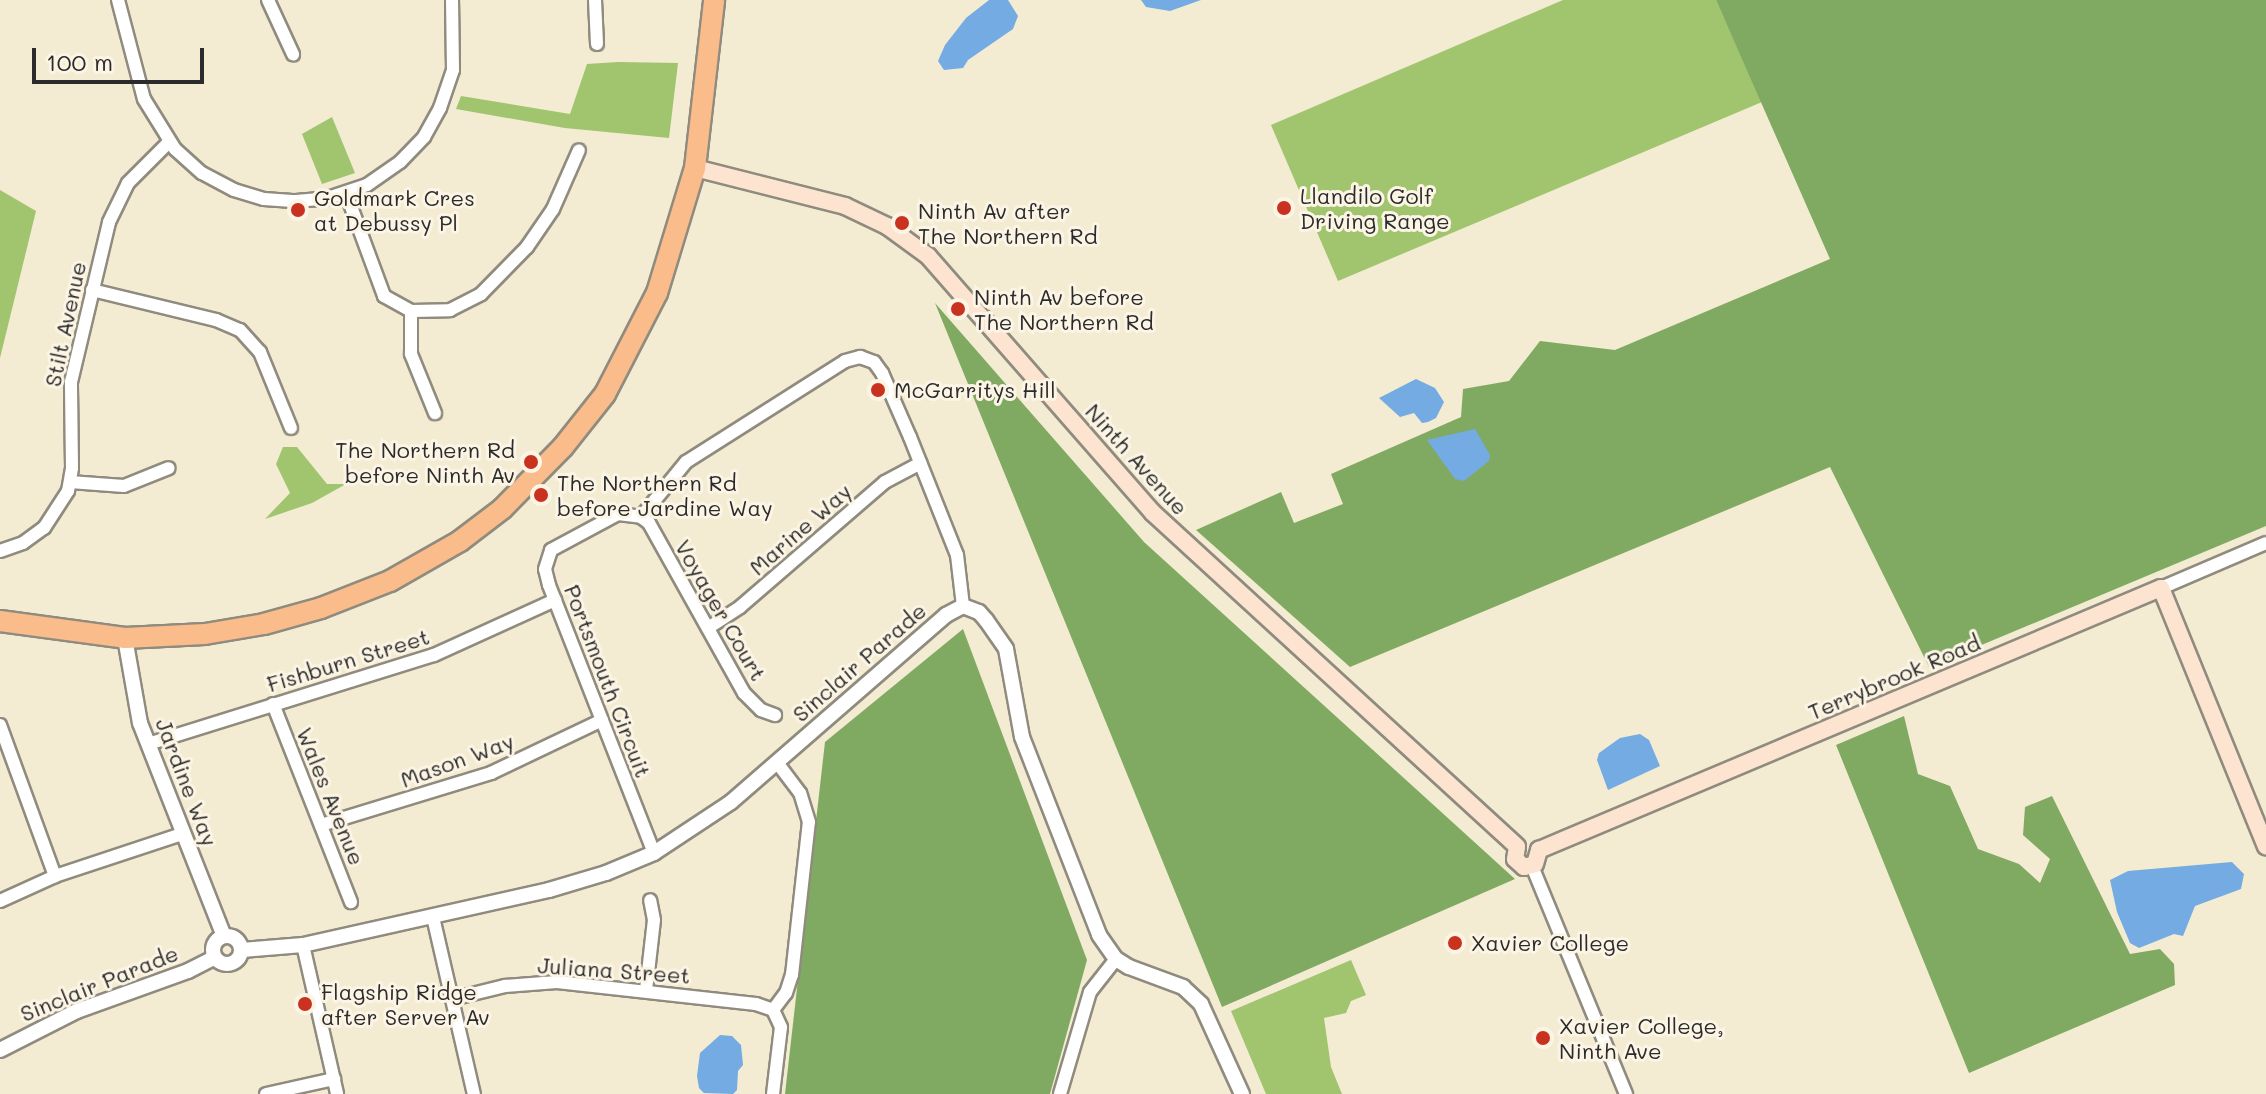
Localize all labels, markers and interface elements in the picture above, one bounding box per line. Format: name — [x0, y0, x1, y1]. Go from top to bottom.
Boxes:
scale bar — [36, 32, 208, 82]
text: 100 m — [46, 46, 113, 77]
place label: Llandilo Golf Driving Range — [1300, 182, 1450, 234]
place label: Goldmark Cres at Debussy Pl — [314, 184, 475, 236]
place label: Ninth Av after The Northern Rd — [918, 197, 1098, 248]
marker: Llandilo Golf Driving Range — [1275, 199, 1293, 217]
marker: Goldmark Cres at Debussy Pl — [289, 201, 307, 219]
marker: Ninth Av after The Northern Rd — [893, 214, 911, 232]
street label: Stilt Avenue — [39, 259, 91, 389]
place label: Ninth Av before The Northern Rd — [974, 283, 1154, 334]
marker: Ninth Av before The Northern Rd — [949, 300, 967, 318]
place label: McGarritys Hill — [894, 377, 1056, 403]
marker: McGarritys Hill — [869, 381, 887, 399]
street label: Ninth Avenue — [1080, 398, 1194, 520]
place label: The Northern Rd before Ninth Av — [335, 436, 515, 488]
marker: The Northern Rd before Ninth Av — [522, 453, 540, 471]
place label: The Northern Rd before Jardine Way — [557, 469, 773, 520]
street label: Marine Way — [744, 478, 856, 580]
marker: The Northern Rd before Jardine Way — [532, 486, 550, 504]
street label: Voyager Court — [670, 535, 772, 685]
street label: Portsmouth Circuit — [559, 581, 657, 781]
street label: Sinclair Parade — [787, 597, 931, 727]
street label: Fishburn Street — [264, 623, 432, 697]
street label: Terrybrook Road — [1804, 629, 1984, 725]
street label: Jardine Way — [151, 714, 223, 850]
street label: Wales Avenue — [291, 723, 371, 869]
street label: Mason Way — [397, 727, 517, 793]
place label: Xavier College — [1471, 930, 1629, 956]
marker: Xavier College — [1446, 934, 1464, 952]
street label: Sinclair Parade — [16, 939, 182, 1027]
street label: Juliana Street — [537, 951, 691, 989]
place label: Flagship Ridge after Server Av — [321, 978, 490, 1030]
marker: Flagship Ridge after Server Av — [296, 995, 314, 1013]
place label: Xavier College, Ninth Ave — [1559, 1012, 1724, 1064]
marker: Xavier College, Ninth Ave — [1534, 1029, 1552, 1047]

